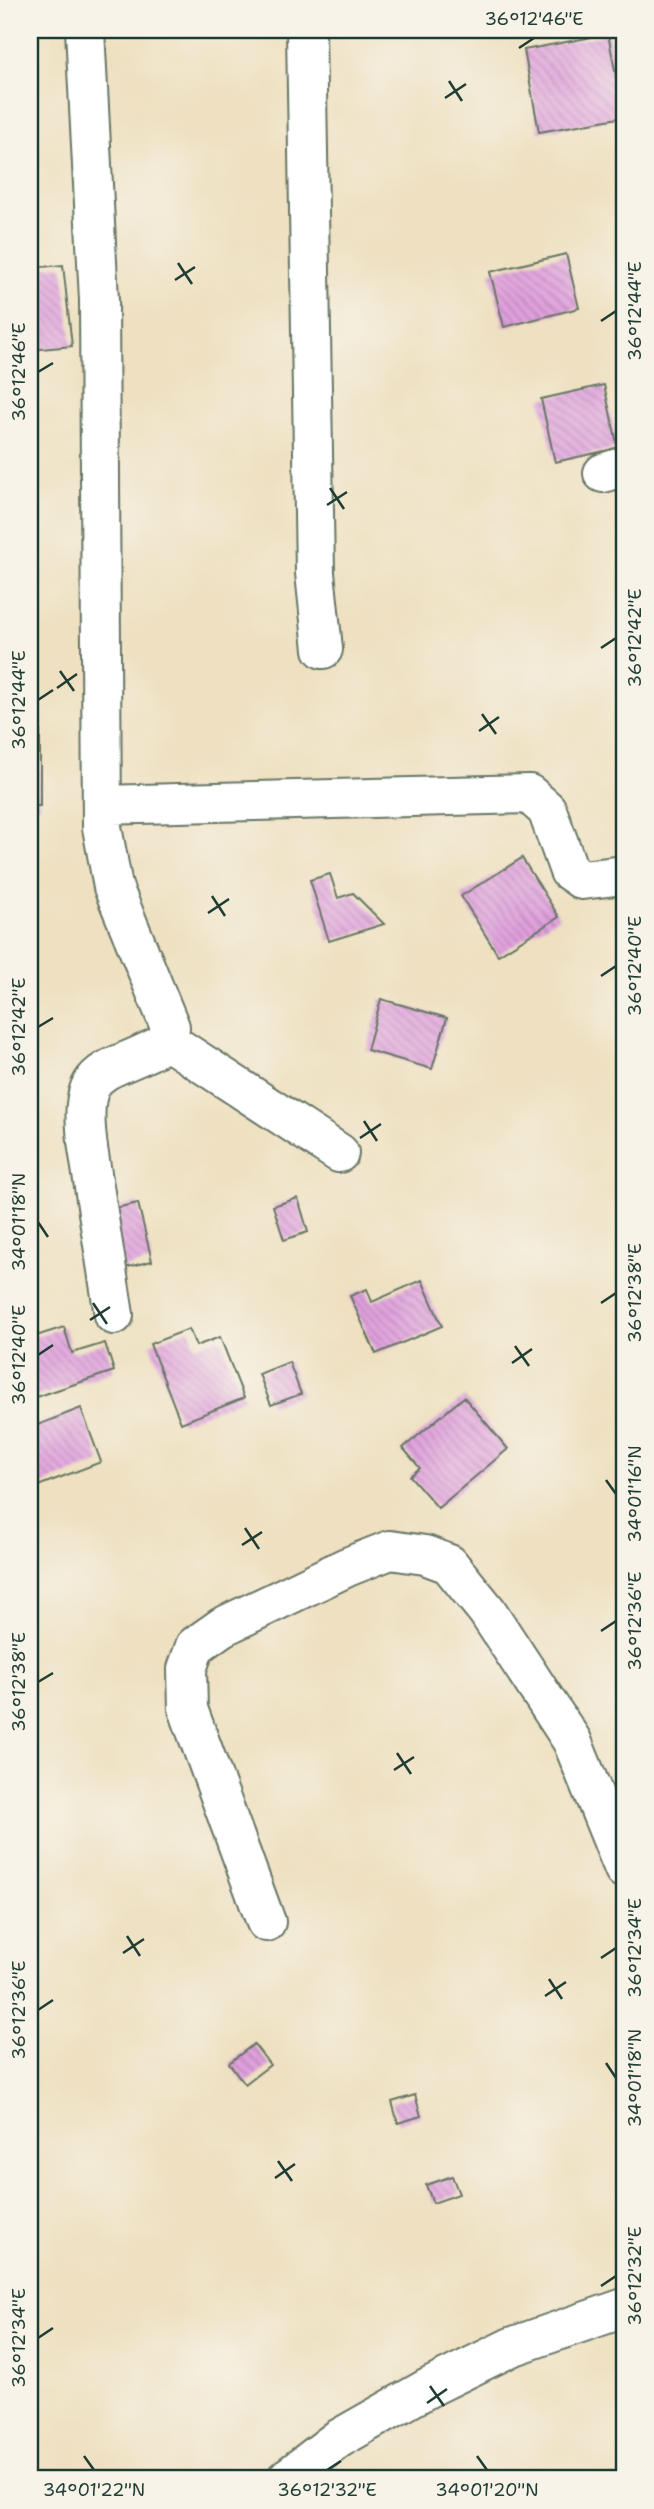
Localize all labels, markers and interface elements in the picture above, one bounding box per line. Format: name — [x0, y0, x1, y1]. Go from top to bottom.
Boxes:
text: 36°12'46"E — [484, 7, 584, 31]
text: 36°12'44"E — [623, 261, 647, 361]
text: 36°12'46"E — [7, 322, 31, 422]
text: 36°12'42"E — [623, 588, 647, 688]
text: 36°12'44"E — [7, 650, 31, 750]
text: 36°12'40"E — [623, 916, 647, 1016]
text: 36°12'42"E — [7, 977, 31, 1077]
text: 34°01'18"N — [7, 1173, 31, 1271]
text: 36°12'38"E — [623, 1243, 647, 1343]
text: 36°12'40"E — [7, 1305, 31, 1405]
text: 34°01'16"N — [623, 1445, 647, 1543]
text: 36°12'36"E — [623, 1571, 647, 1671]
text: 36°12'38"E — [7, 1632, 31, 1732]
text: 36°12'34"E — [623, 1898, 647, 1998]
text: 36°12'36"E — [7, 1960, 31, 2060]
text: 34°01'18"N — [623, 2029, 647, 2127]
text: 36°12'32"E — [623, 2226, 647, 2326]
text: 36°12'34"E — [7, 2288, 31, 2388]
text: 34°01'22"N — [43, 2478, 145, 2502]
text: 36°12'32"E — [277, 2478, 377, 2502]
text: 34°01'20"N — [435, 2478, 539, 2502]

